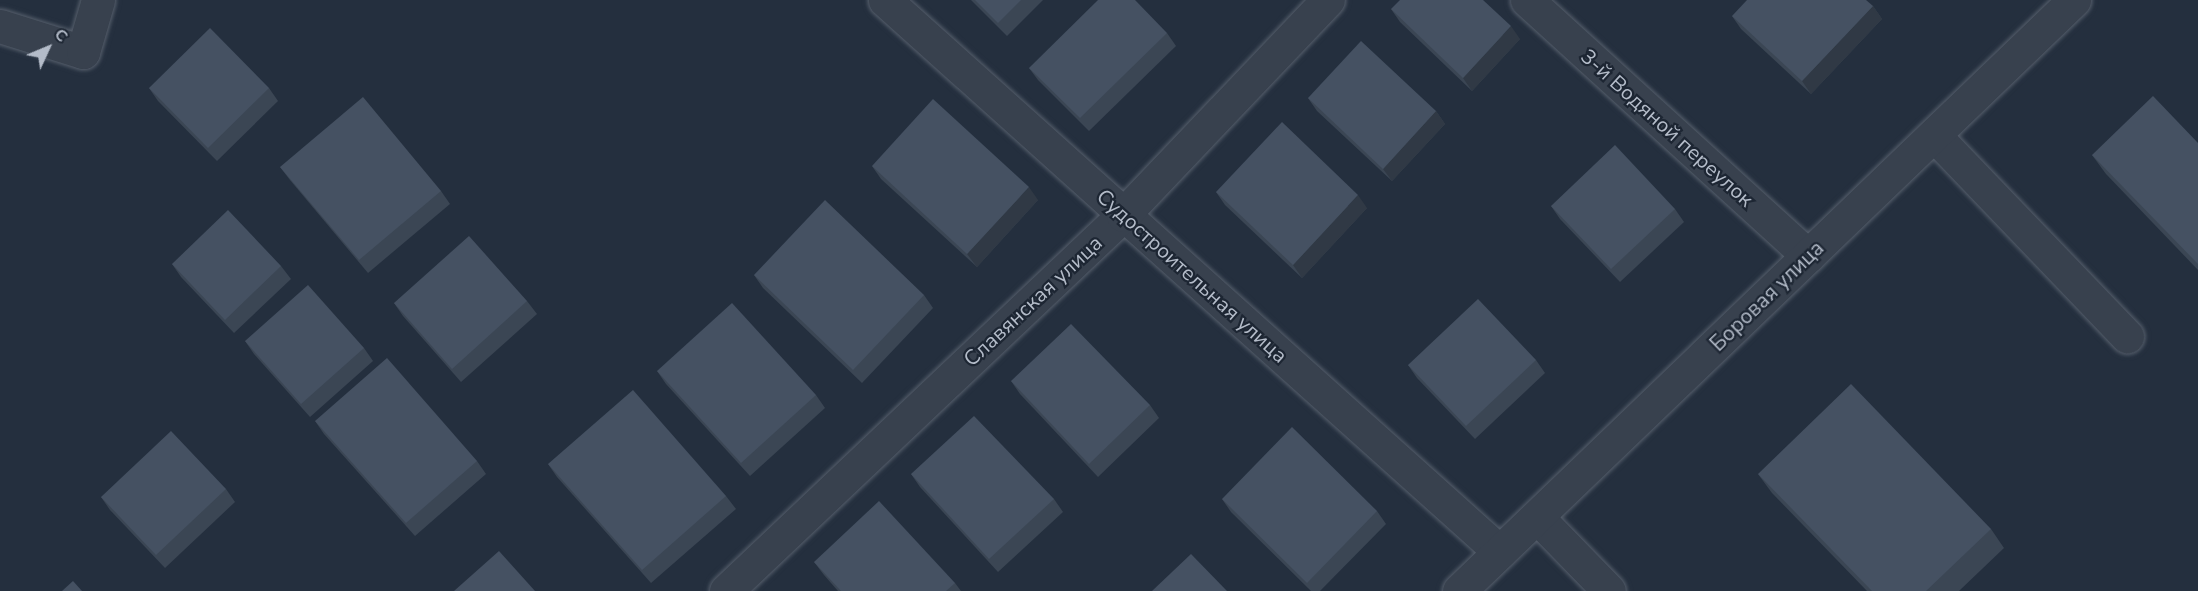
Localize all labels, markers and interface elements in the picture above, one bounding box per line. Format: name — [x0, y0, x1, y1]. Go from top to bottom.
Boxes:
north arrow — [18, 18, 78, 78]
text: С — [49, 24, 73, 47]
street label: 3-й Водяной переулок — [1575, 44, 1759, 212]
street label: Судостроительная улица — [1092, 184, 1292, 368]
street label: Славянская улица — [959, 230, 1107, 372]
street label: Боровая улица — [1705, 235, 1829, 357]

